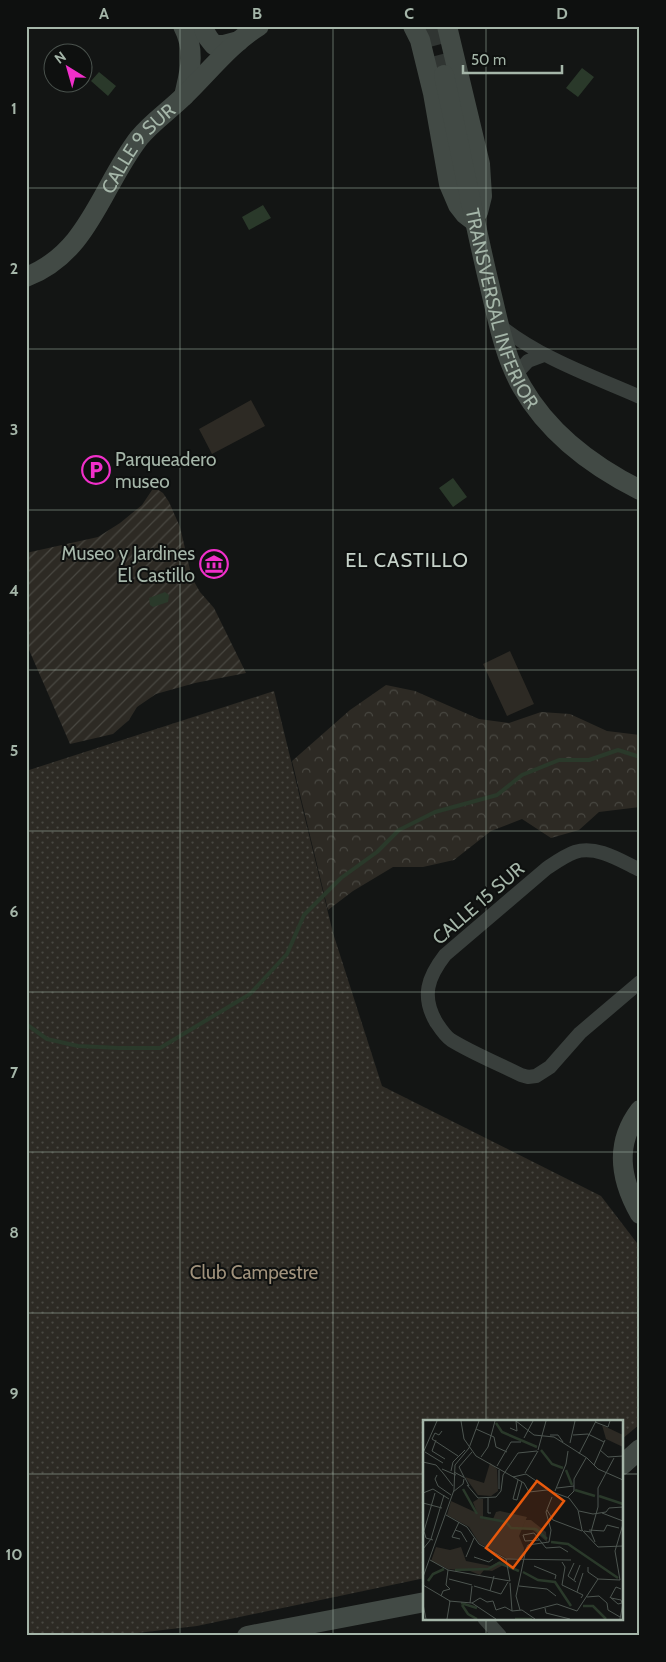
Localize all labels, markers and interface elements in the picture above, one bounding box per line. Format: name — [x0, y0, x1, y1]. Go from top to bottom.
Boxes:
text: A — [99, 4, 109, 23]
text: B — [252, 4, 262, 23]
text: C — [404, 4, 414, 23]
text: D — [556, 4, 568, 23]
north arrow — [42, 42, 92, 92]
scale bar — [463, 42, 562, 74]
text: N — [51, 47, 70, 68]
text: 50 m — [471, 51, 506, 69]
street label: CALLE 9 SUR — [96, 98, 180, 198]
text: 1 — [11, 99, 17, 118]
street label: TRANSVERSAL INFERIOR — [461, 206, 544, 414]
text: 2 — [10, 259, 18, 278]
text: 3 — [10, 420, 18, 439]
place label: Parqueadero museo — [115, 448, 216, 493]
parking icon: Parqueadero museo — [81, 455, 111, 485]
place label: Museo y Jardines El Castillo — [61, 542, 195, 587]
district label: EL CASTILLO — [345, 548, 469, 572]
museum icon: Museo y Jardines El Castillo — [199, 549, 229, 579]
text: 4 — [9, 581, 19, 600]
text: 5 — [10, 741, 18, 760]
street label: CALLE 15 SUR — [428, 857, 529, 950]
text: 6 — [10, 902, 19, 921]
text: 7 — [10, 1063, 19, 1082]
text: 8 — [9, 1223, 19, 1242]
park label: Club Campestre — [190, 1261, 319, 1284]
text: 9 — [10, 1384, 19, 1403]
inset map — [423, 1420, 624, 1620]
text: 10 — [5, 1545, 23, 1564]

